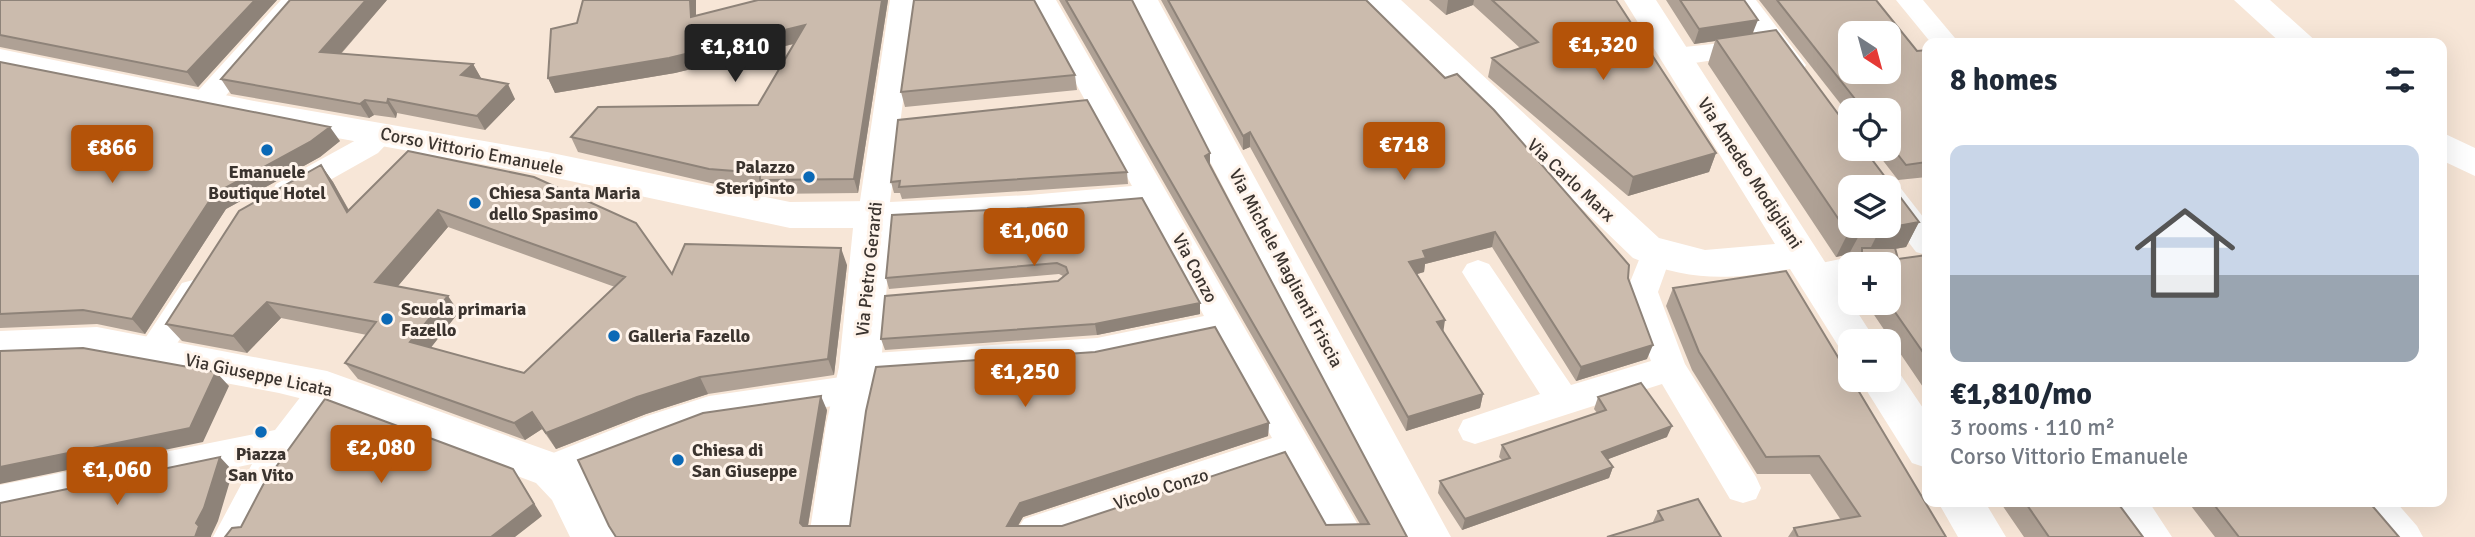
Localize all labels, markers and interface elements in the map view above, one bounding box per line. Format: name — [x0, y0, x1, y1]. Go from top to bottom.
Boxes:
north arrow — [1838, 21, 1900, 84]
map controls — [1838, 21, 1901, 392]
pin: €1,320 — [1546, 22, 1660, 82]
pin: €1,810 — [678, 24, 792, 84]
text: €1,320 — [1569, 30, 1637, 59]
text: €1,810 — [701, 32, 769, 61]
icon: filters — [2381, 61, 2419, 99]
text: 8 homes — [1950, 62, 2057, 99]
street label: Via Amedeo Modigliani — [1693, 93, 1807, 253]
button: locate — [1838, 98, 1901, 161]
street label: Corso Vittorio Emanuele — [378, 122, 566, 180]
pin: €718 — [1363, 122, 1445, 182]
pin: €866 — [71, 125, 153, 185]
text: €718 — [1379, 130, 1429, 159]
text: €866 — [87, 133, 137, 162]
street label: Via Carlo Marx — [1523, 134, 1620, 227]
marker: Emanuele Boutique Hotel — [259, 142, 275, 158]
place label: Palazzo Steripinto — [716, 156, 795, 199]
place label: Emanuele Boutique Hotel — [208, 161, 326, 204]
street label: Via Michele Maglienti Friscia — [1224, 165, 1348, 371]
marker: Palazzo Steripinto — [801, 169, 817, 185]
button: layers — [1838, 175, 1901, 238]
place label: Chiesa Santa Maria dello Spasimo — [489, 182, 641, 225]
icon: home — [2122, 190, 2248, 316]
marker: Chiesa Santa Maria dello Spasimo — [467, 195, 483, 211]
street label: Via Pietro Gerardi — [851, 201, 887, 337]
pin: €1,060 — [977, 208, 1091, 268]
text: €1,060 — [1000, 216, 1068, 245]
street label: Via Conzo — [1168, 230, 1222, 306]
button: + — [1838, 252, 1901, 315]
place label: Scuola primaria Fazello — [401, 298, 526, 341]
marker: Scuola primaria Fazello — [379, 311, 395, 327]
place label: Galleria Fazello — [628, 325, 750, 347]
marker: Galleria Fazello — [606, 328, 622, 344]
button: − — [1838, 329, 1901, 392]
street label: Via Giuseppe Licata — [183, 349, 335, 401]
pin: €1,250 — [968, 350, 1082, 409]
text: €1,250 — [991, 357, 1059, 386]
text: €1,810/mo — [1950, 376, 2092, 413]
text: 3 rooms · 110 m² — [1950, 413, 2115, 442]
marker: Piazza San Vito — [253, 424, 269, 440]
pin: €2,080 — [324, 426, 438, 485]
text: €2,080 — [347, 433, 415, 462]
place label: Chiesa di San Giuseppe — [692, 439, 797, 482]
text: Corso Vittorio Emanuele — [1950, 442, 2188, 471]
place label: Piazza San Vito — [228, 443, 294, 486]
pin: €1,060 — [60, 448, 174, 507]
marker: Chiesa di San Giuseppe — [670, 452, 686, 468]
text: €1,060 — [83, 455, 151, 484]
street label: Vicolo Conzo — [1111, 463, 1211, 515]

